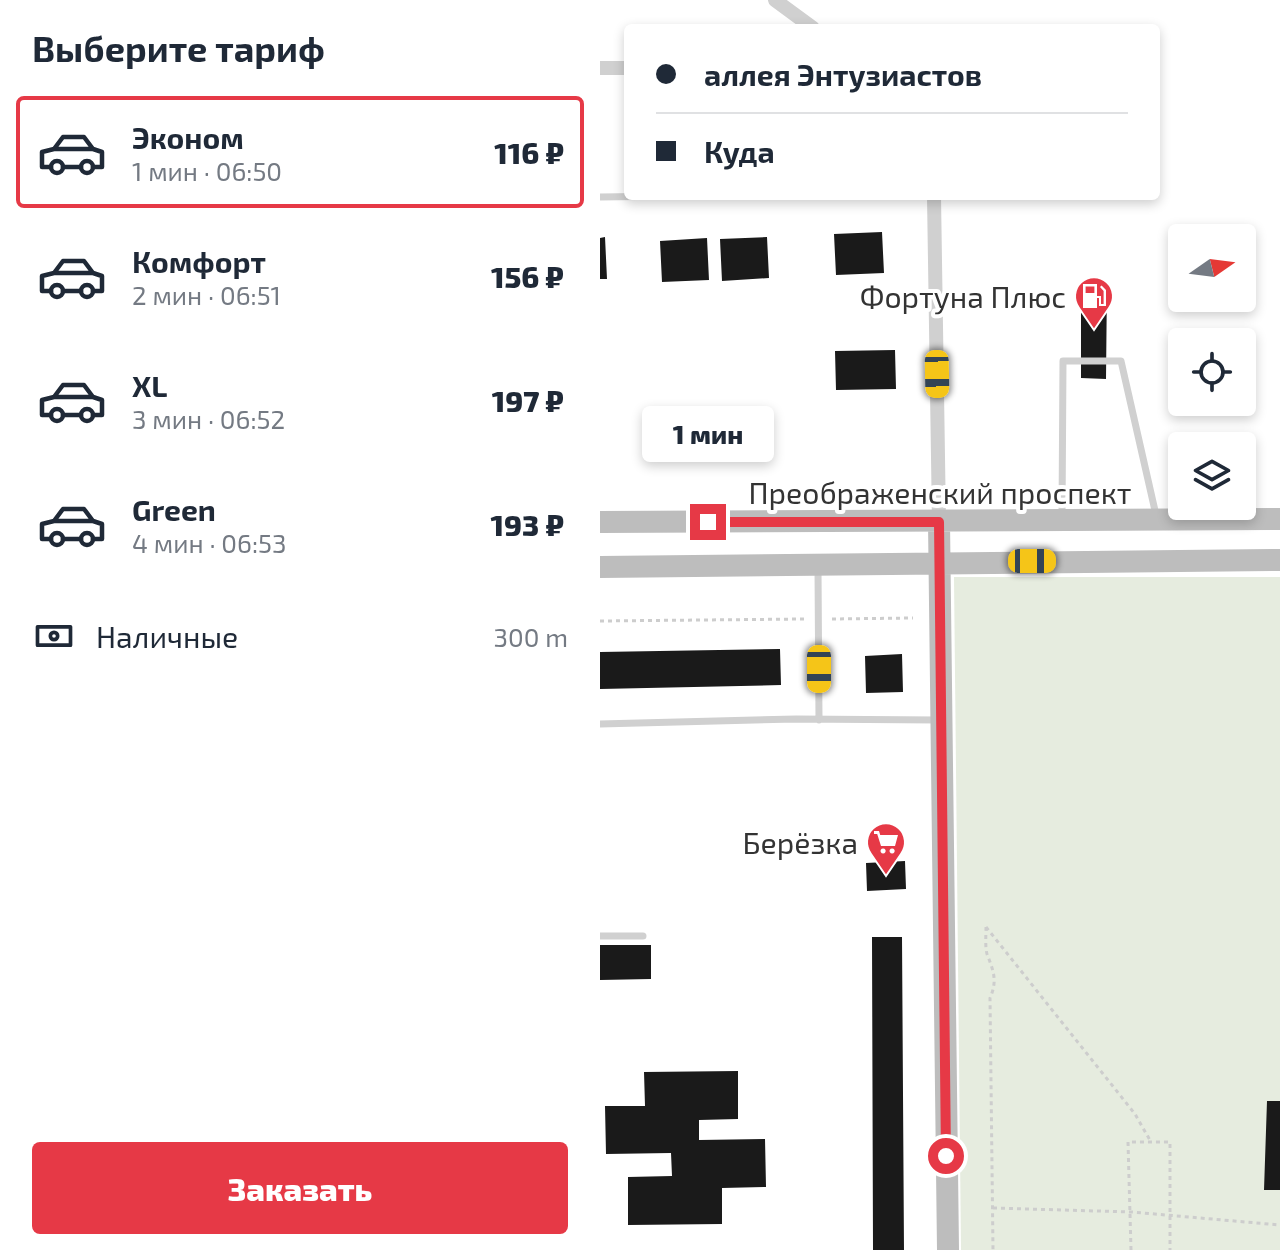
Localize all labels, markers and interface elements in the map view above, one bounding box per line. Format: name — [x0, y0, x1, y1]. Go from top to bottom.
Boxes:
text: Выберите тариф — [32, 26, 325, 69]
text: аллея Энтузиастов — [704, 56, 982, 92]
icon: car — [36, 116, 108, 188]
text: Эконом — [132, 119, 244, 155]
text: Куда — [704, 133, 775, 169]
text: 116 ₽ — [494, 134, 564, 170]
text: 1 мин · 06:50 — [132, 155, 282, 186]
north arrow — [1168, 224, 1256, 312]
map controls — [1168, 224, 1256, 520]
icon: car — [36, 240, 108, 312]
text: Комфорт — [132, 243, 266, 279]
text: 156 ₽ — [491, 258, 564, 294]
fuel station icon: Фортуна Плюс — [1073, 275, 1115, 330]
place label: Фортуна Плюс — [860, 278, 1066, 315]
text: 2 мин · 06:51 — [132, 279, 281, 310]
button: locate — [1168, 328, 1256, 416]
car — [925, 350, 949, 398]
icon: car — [36, 364, 108, 436]
text: XL — [132, 367, 167, 403]
text: 197 ₽ — [492, 382, 564, 418]
text: 3 мин · 06:52 — [132, 403, 285, 434]
callout: 1 мин — [642, 406, 774, 462]
text: 1 мин — [673, 418, 743, 449]
button: layers — [1168, 432, 1256, 520]
street label: Преображенский проспект — [749, 474, 1131, 510]
icon: car — [36, 488, 108, 560]
text: Green — [132, 491, 216, 527]
route end — [690, 504, 726, 540]
text: 193 ₽ — [491, 506, 564, 542]
text: 4 мин · 06:53 — [132, 527, 286, 558]
car — [1008, 549, 1056, 573]
icon: cash — [32, 614, 76, 658]
text: Наличные — [96, 618, 238, 654]
text: 300 m — [494, 621, 568, 652]
car — [807, 645, 831, 693]
supermarket icon: Берёзка — [865, 821, 907, 876]
place label: Берёзка — [743, 824, 858, 860]
route start — [928, 1138, 964, 1174]
button: Заказать — [32, 1142, 568, 1234]

